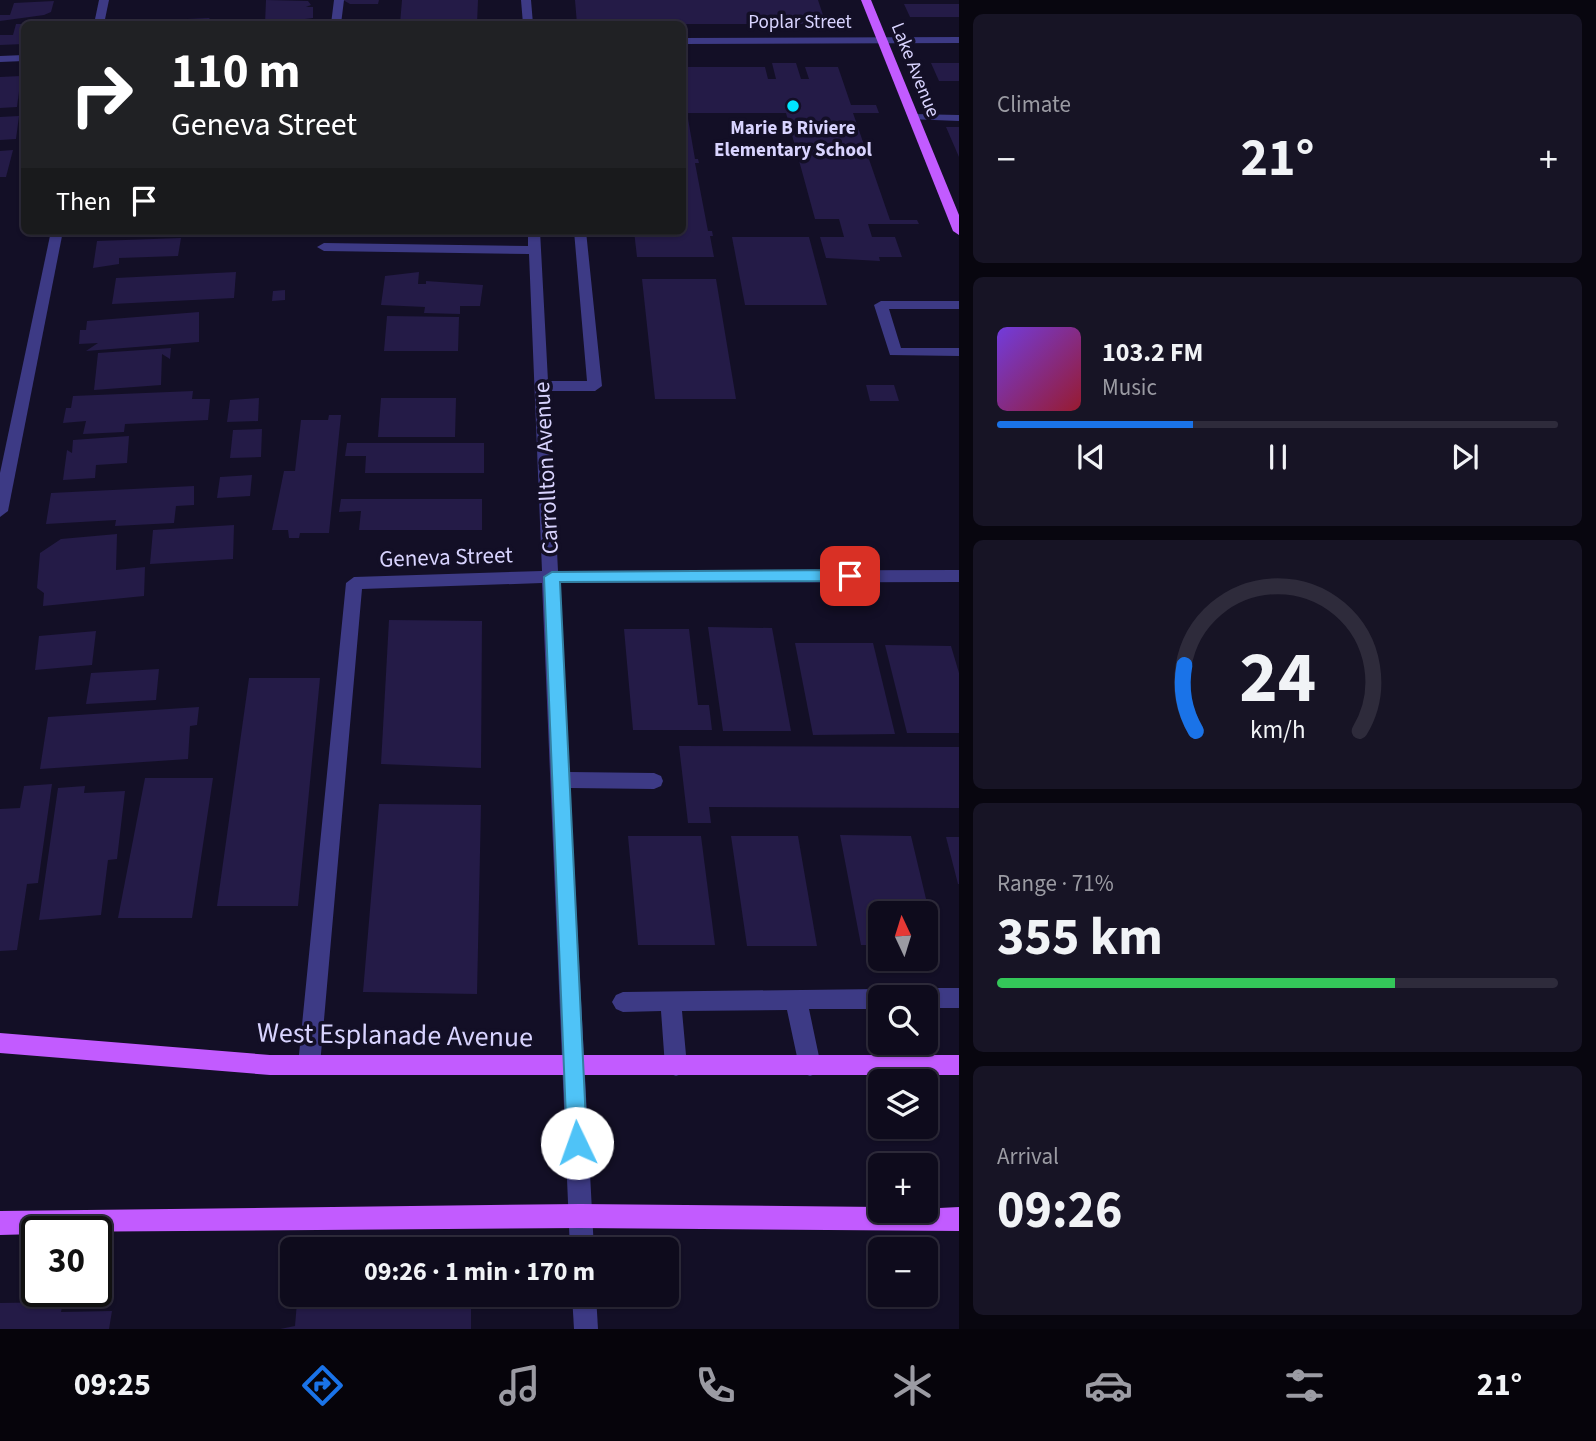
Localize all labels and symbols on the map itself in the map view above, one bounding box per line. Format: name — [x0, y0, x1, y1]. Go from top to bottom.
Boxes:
street label: Poplar Street — [748, 9, 852, 36]
street label: Lake Avenue — [884, 19, 946, 121]
marker: Marie B Riviere Elementary School — [785, 98, 801, 114]
place label: Marie B Riviere Elementary School — [714, 115, 872, 164]
street label: Carrollton Avenue — [525, 381, 567, 555]
street label: Geneva Street — [379, 538, 514, 576]
pin — [820, 546, 880, 606]
north arrow — [868, 901, 938, 971]
street label: West Esplanade Avenue — [257, 1013, 533, 1057]
position arrow — [540, 1106, 614, 1180]
speed limit sign: 30 — [21, 1216, 112, 1307]

